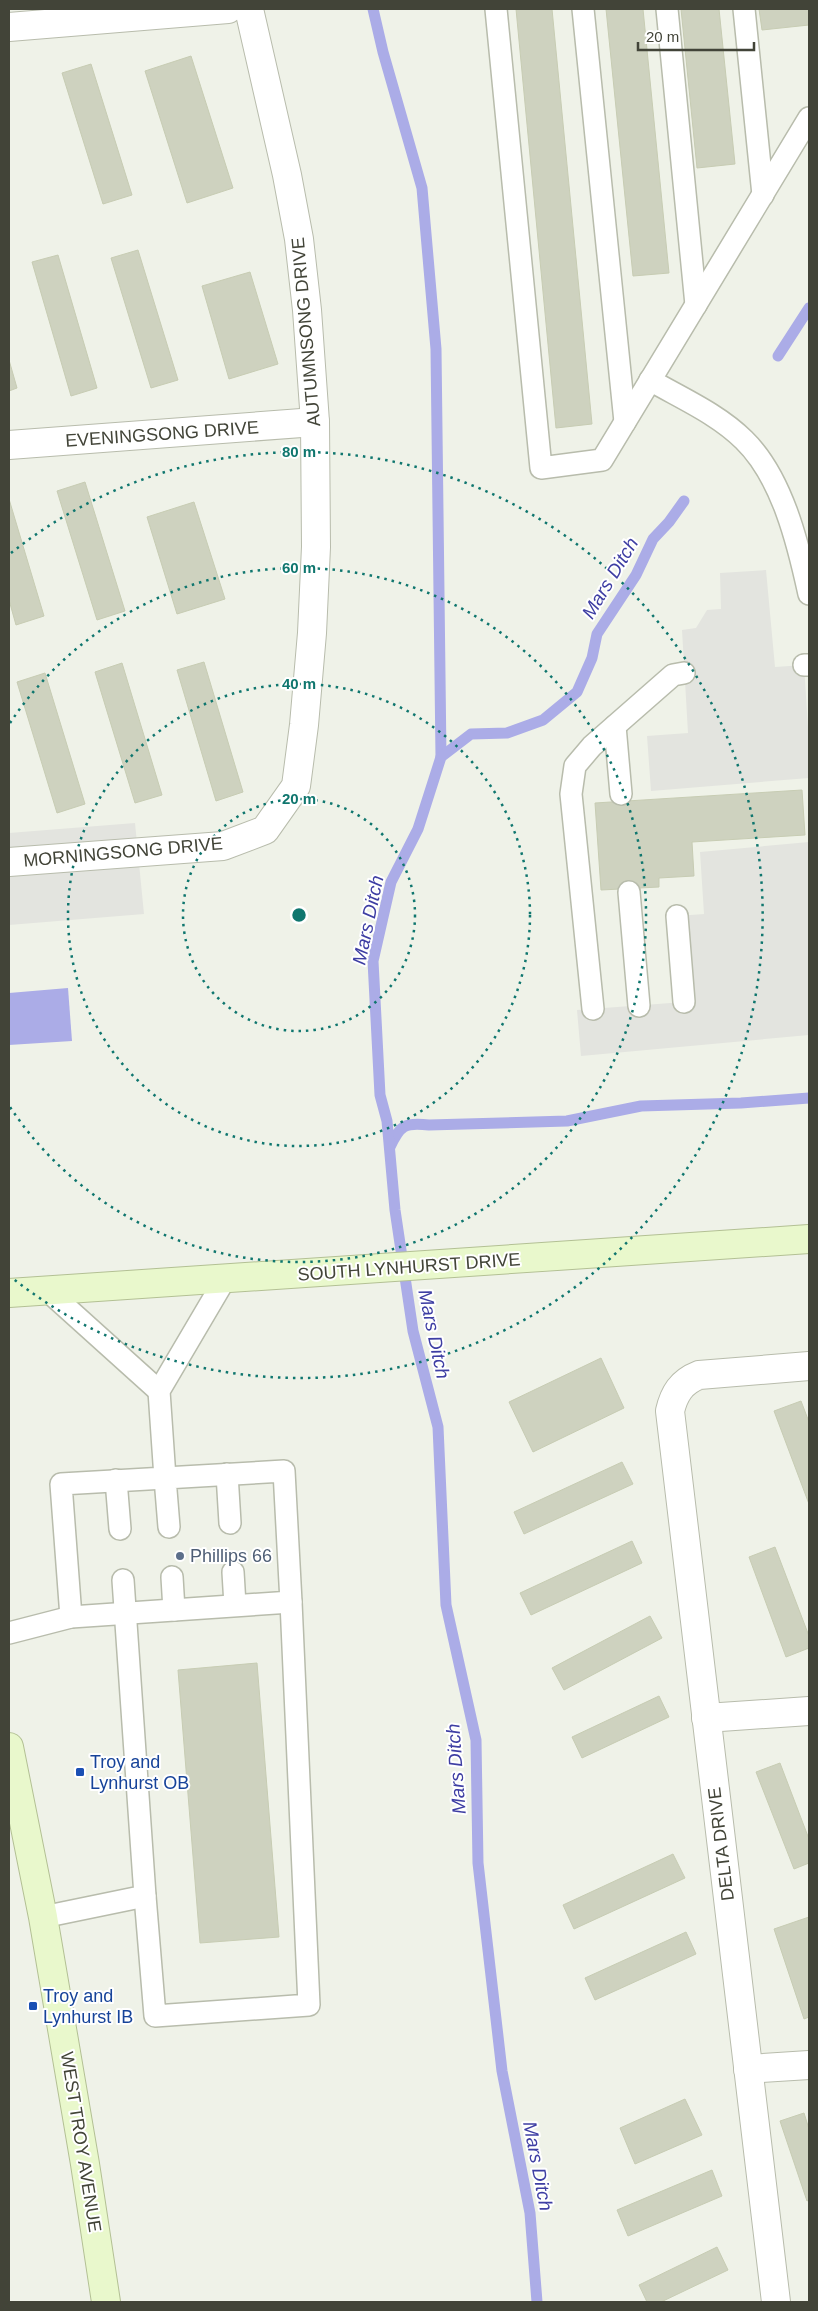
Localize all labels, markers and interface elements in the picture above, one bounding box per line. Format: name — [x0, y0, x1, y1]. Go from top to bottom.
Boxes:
scale bar — [638, 20, 754, 52]
text: 20 m — [646, 28, 679, 45]
street label: AUTUMNSONG DRIVE — [288, 236, 324, 428]
street label: EVENINGSONG DRIVE — [65, 417, 259, 451]
text: 80 m — [282, 443, 316, 460]
water label: Mars Ditch — [578, 534, 642, 622]
text: 60 m — [282, 559, 316, 576]
text: 40 m — [282, 675, 316, 692]
text: 20 m — [282, 790, 316, 807]
street label: MORNINGSONG DRIVE — [23, 833, 223, 871]
water label: Mars Ditch — [348, 873, 388, 967]
centre of rings — [290, 906, 308, 924]
street label: SOUTH LYNHURST DRIVE — [297, 1249, 521, 1285]
water label: Mars Ditch — [414, 1287, 454, 1381]
place label: Phillips 66 — [190, 1546, 272, 1566]
marker: Phillips 66 — [174, 1550, 186, 1562]
water label: Mars Ditch — [442, 1723, 470, 1815]
place label: Troy and Lynhurst OB — [90, 1752, 189, 1793]
marker: Troy and Lynhurst OB — [74, 1766, 86, 1778]
street label: DELTA DRIVE — [704, 1786, 738, 1902]
place label: Troy and Lynhurst IB — [43, 1986, 133, 2027]
marker: Troy and Lynhurst IB — [27, 2000, 39, 2012]
street label: WEST TROY AVENUE — [57, 2050, 105, 2234]
water label: Mars Ditch — [519, 2119, 557, 2213]

